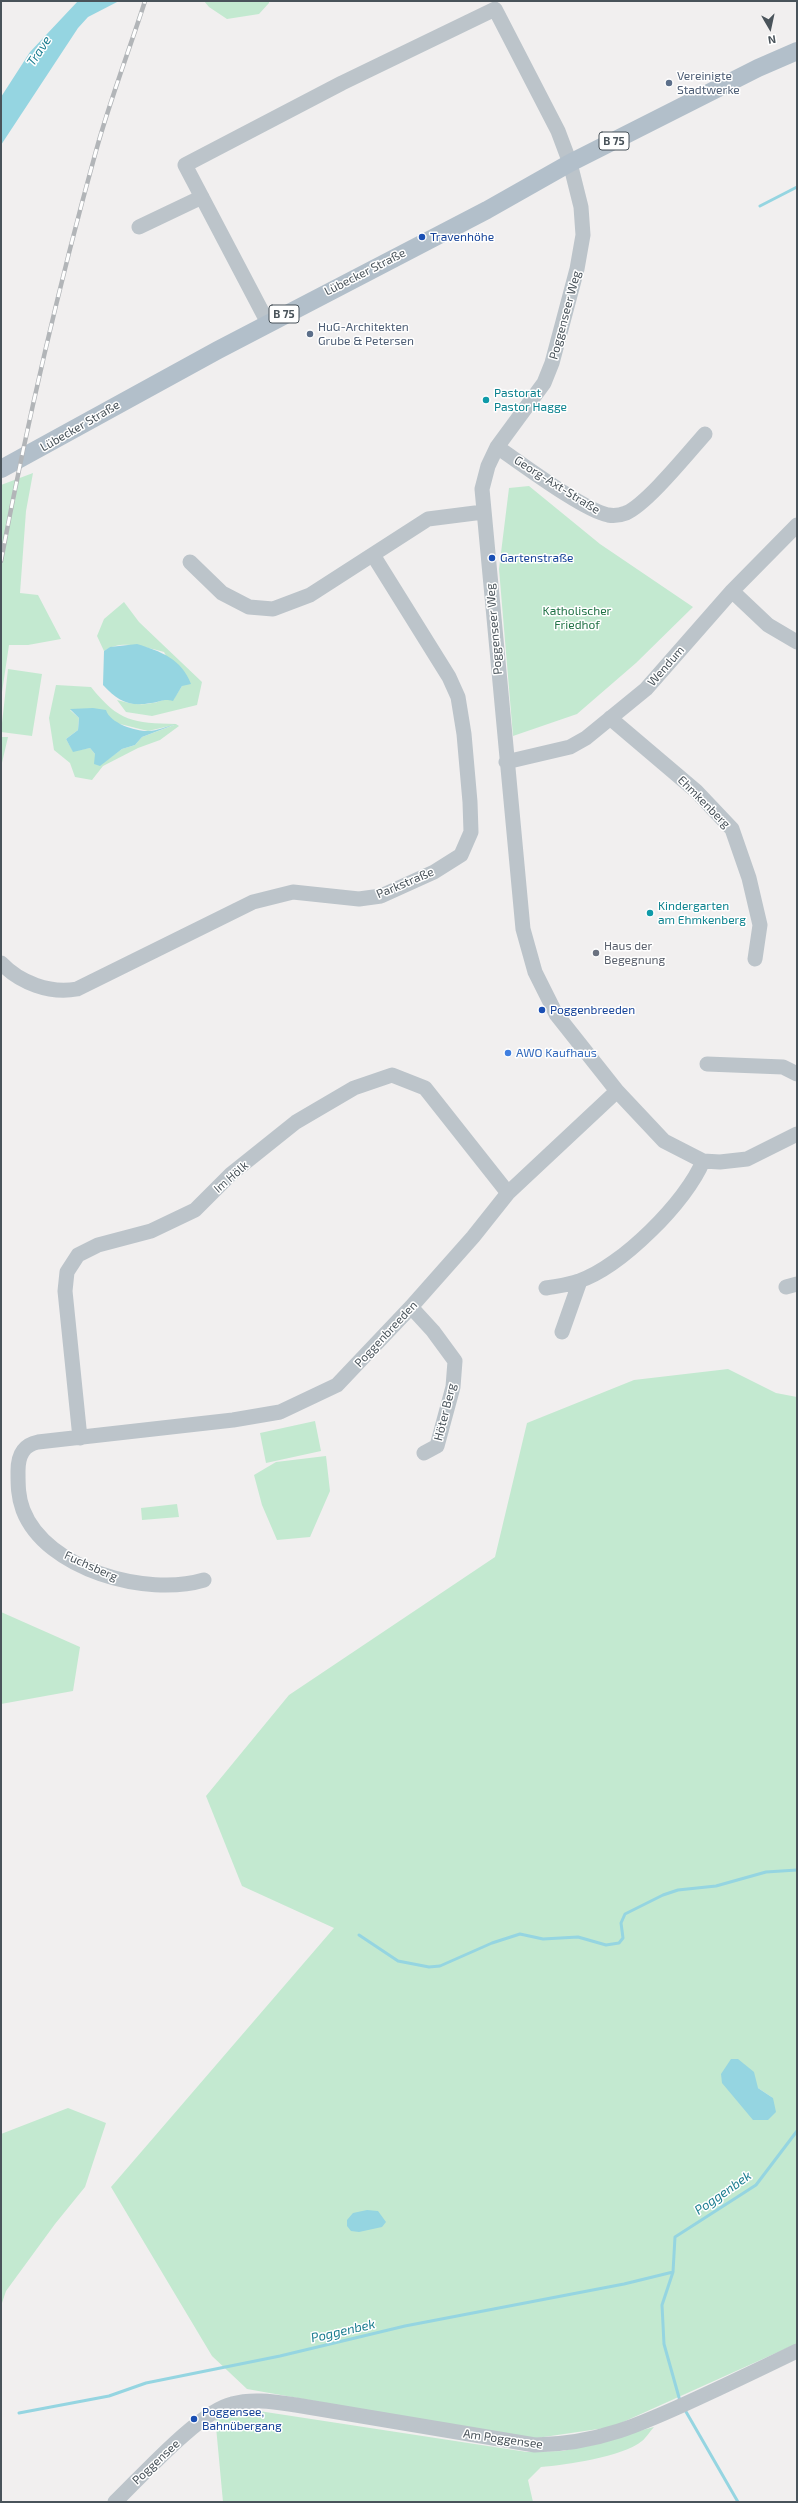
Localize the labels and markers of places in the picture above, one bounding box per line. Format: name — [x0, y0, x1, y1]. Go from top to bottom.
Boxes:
place label: Vereinigte Stadtwerke — [677, 69, 740, 97]
marker: Vereinigte Stadtwerke — [664, 78, 674, 88]
place label: Travenhöhe — [430, 230, 494, 244]
marker: Travenhöhe — [417, 232, 427, 242]
place label: HuG-Architekten Grube & Petersen — [318, 320, 414, 348]
marker: HuG-Architekten Grube & Petersen — [305, 329, 315, 339]
place label: Pastorat Pastor Hagge — [494, 386, 567, 414]
marker: Pastorat Pastor Hagge — [481, 395, 491, 405]
place label: Gartenstraße — [500, 551, 574, 565]
marker: Gartenstraße — [487, 553, 497, 563]
place label: Kindergarten am Ehmkenberg — [658, 899, 746, 927]
marker: Kindergarten am Ehmkenberg — [645, 908, 655, 918]
place label: Haus der Begegnung — [604, 939, 665, 967]
marker: Haus der Begegnung — [591, 948, 601, 958]
place label: Poggenbreeden — [550, 1003, 635, 1017]
marker: Poggenbreeden — [537, 1005, 547, 1015]
place label: AWO Kaufhaus — [516, 1046, 597, 1060]
marker: AWO Kaufhaus — [503, 1048, 513, 1058]
place label: Poggensee, Bahnübergang — [202, 2405, 282, 2433]
marker: Poggensee, Bahnübergang — [189, 2414, 199, 2424]

